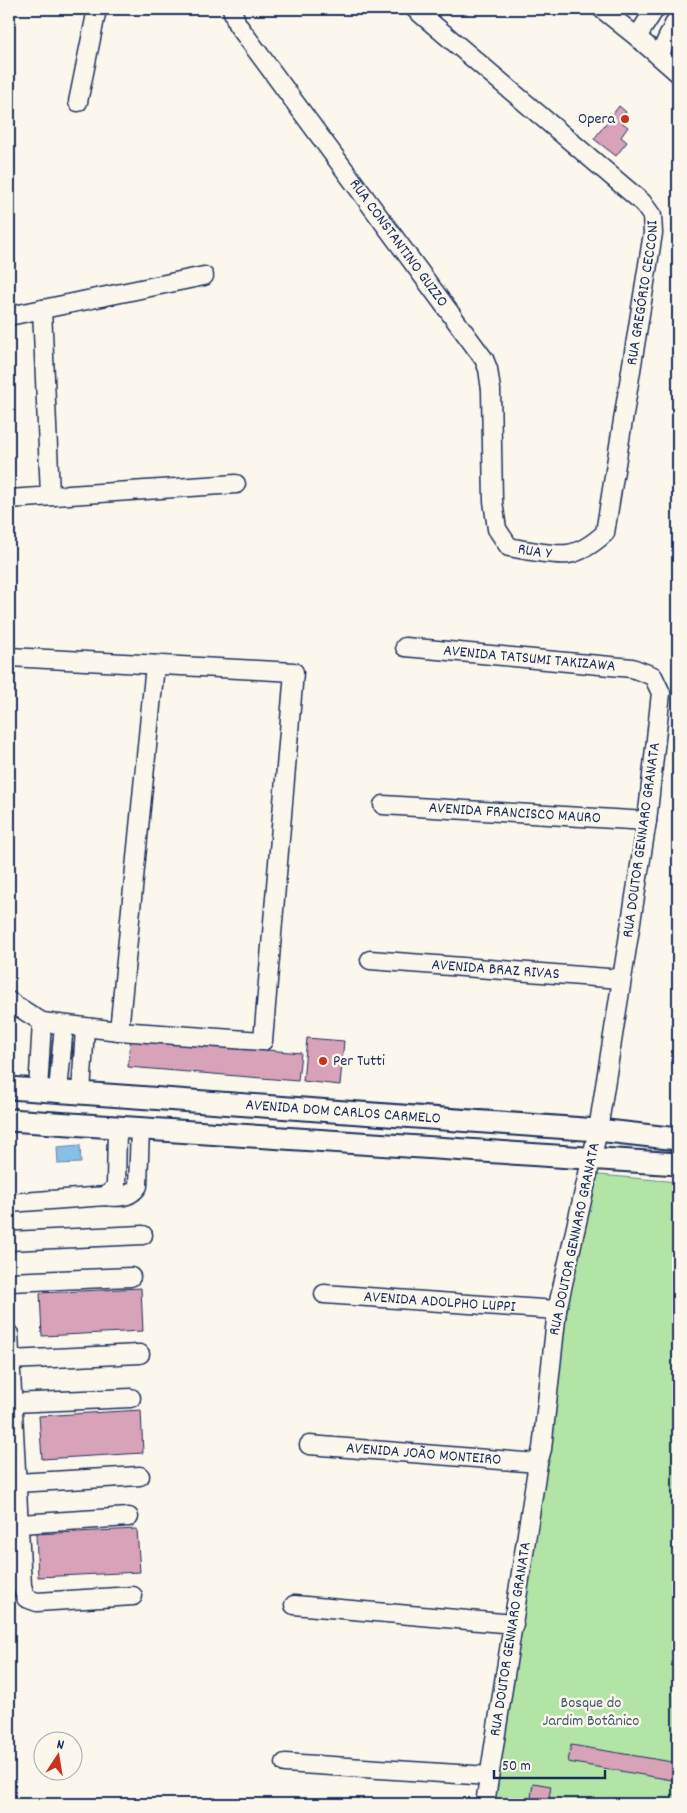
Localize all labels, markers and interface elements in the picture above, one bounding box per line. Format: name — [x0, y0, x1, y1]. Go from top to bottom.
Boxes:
place label: Opera — [578, 108, 615, 131]
marker: Opera — [619, 113, 631, 125]
street label: RUA CONSTANTINO GUZZO — [343, 174, 454, 312]
street label: RUA GREGÓRIO CECCONI — [621, 219, 664, 367]
street label: RUA Y — [516, 537, 554, 566]
street label: AVENIDA TATSUMI TAKIZAWA — [442, 639, 617, 678]
street label: RUA DOUTOR GENNARO GRANATA — [617, 741, 667, 939]
street label: AVENIDA FRANCISCO MAURO — [428, 796, 602, 830]
street label: AVENIDA BRAZ RIVAS — [431, 953, 561, 986]
place label: Per Tutti — [333, 1050, 385, 1073]
marker: Per Tutti — [317, 1055, 329, 1067]
street label: AVENIDA DOM CARLOS CARMELO — [245, 1093, 442, 1130]
street label: RUA DOUTOR GENNARO GRANATA — [543, 1140, 607, 1338]
street label: AVENIDA ADOLPHO LUPPI — [363, 1285, 516, 1319]
street label: AVENIDA JOÃO MONTEIRO — [345, 1436, 502, 1472]
street label: RUA DOUTOR GENNARO GRANATA — [484, 1540, 538, 1738]
park label: Bosque do Jardim Botânico — [543, 1692, 639, 1733]
north arrow — [32, 1730, 82, 1780]
text: N — [55, 1735, 66, 1756]
scale bar — [494, 1748, 606, 1780]
text: 50 m — [502, 1756, 531, 1778]

